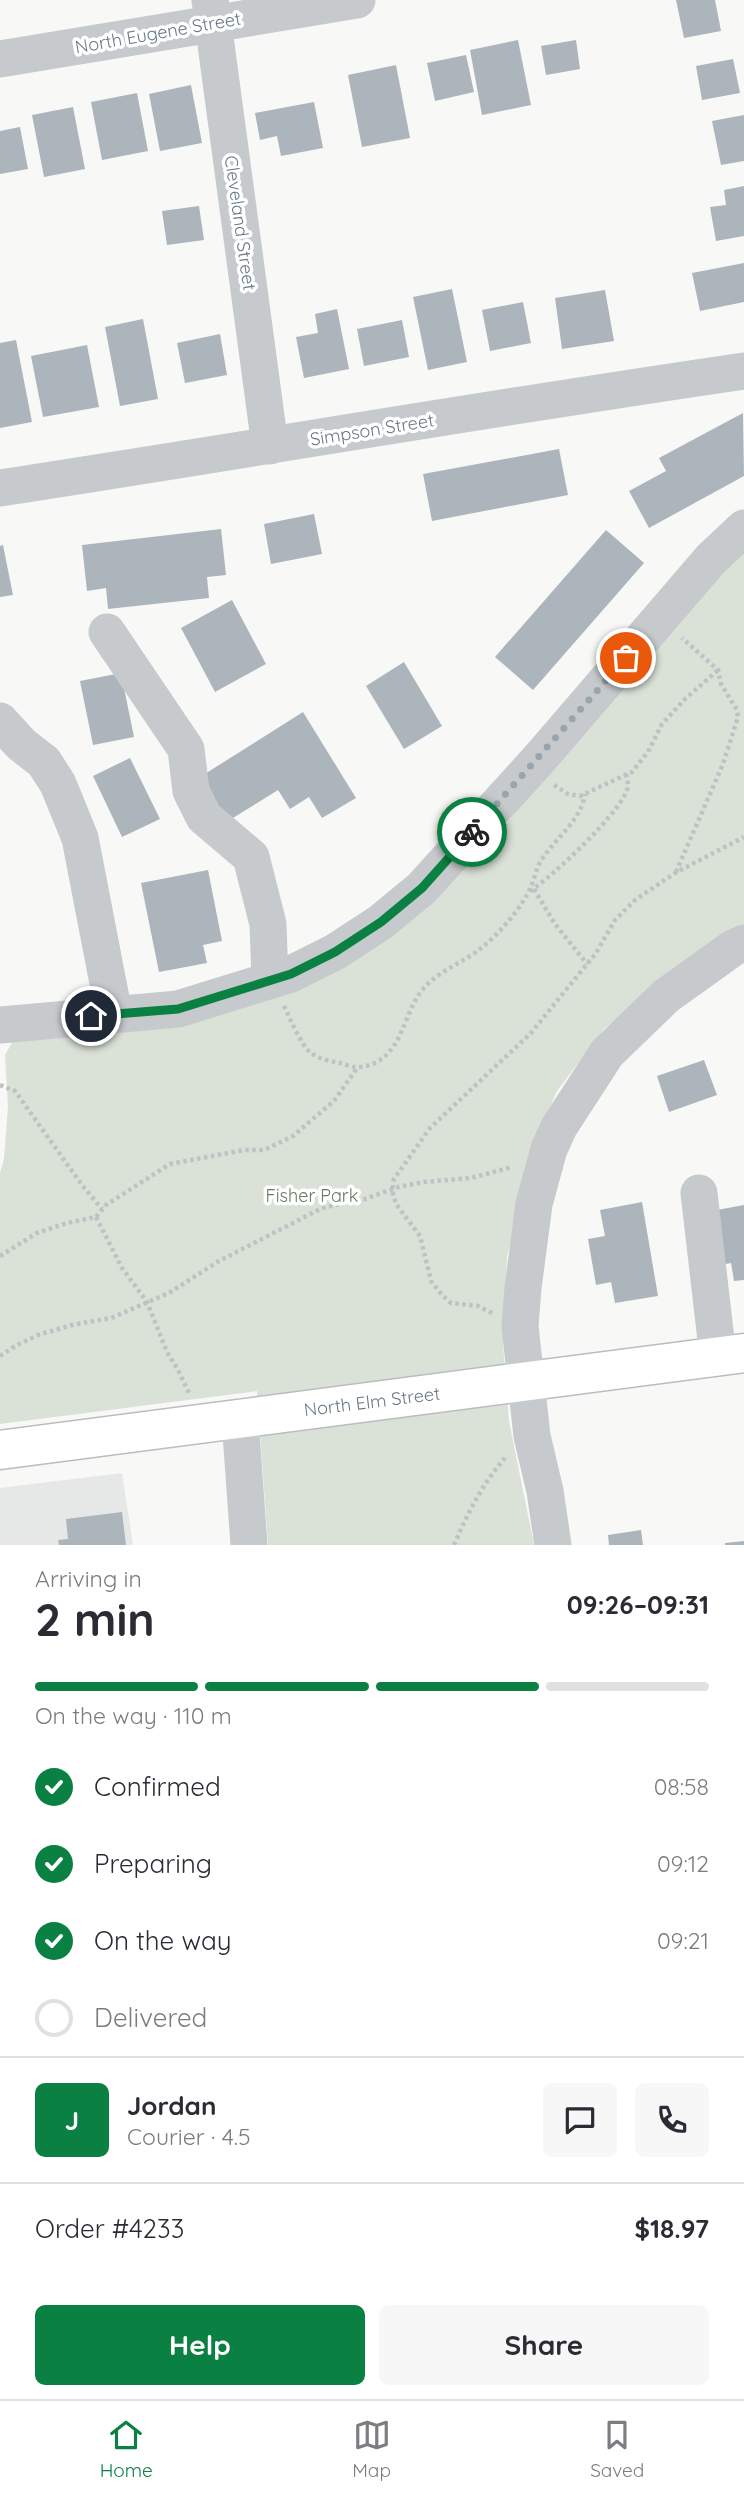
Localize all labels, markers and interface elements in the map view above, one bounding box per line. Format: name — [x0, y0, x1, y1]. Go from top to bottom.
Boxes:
street label: North Eugene Street — [73, 7, 243, 58]
street label: Cleveland Street — [220, 154, 261, 292]
street label: Simpson Street — [308, 408, 436, 451]
pin — [596, 628, 656, 688]
icon: bag — [607, 639, 645, 677]
courier — [437, 797, 507, 867]
icon: bike — [453, 813, 491, 851]
pin — [61, 986, 121, 1046]
icon: home — [72, 997, 110, 1035]
park label: Fisher Park — [266, 1184, 358, 1207]
street label: North Elm Street — [303, 1382, 441, 1421]
text: Arriving in — [35, 1564, 142, 1593]
text: 09:26–09:31 — [567, 1588, 709, 1621]
text: 2 min — [35, 1590, 155, 1648]
text: On the way · 110 m — [35, 1701, 232, 1730]
icon: check — [35, 1768, 73, 1806]
text: Confirmed — [94, 1770, 221, 1803]
text: 08:58 — [654, 1772, 709, 1801]
icon: check — [35, 1845, 73, 1883]
text: Preparing — [94, 1847, 212, 1880]
text: 09:12 — [657, 1849, 709, 1878]
icon: check — [35, 1922, 73, 1960]
text: On the way — [94, 1924, 232, 1957]
text: 09:21 — [657, 1926, 709, 1955]
text: Delivered — [94, 2001, 207, 2034]
button: chat — [543, 2083, 617, 2157]
button: phone — [635, 2083, 709, 2157]
text: Jordan — [127, 2089, 216, 2122]
text: J — [65, 2104, 79, 2137]
text: Courier · 4.5 — [127, 2122, 251, 2151]
text: Order #4233 — [35, 2212, 184, 2245]
text: $18.97 — [634, 2212, 709, 2245]
button: Help — [35, 2305, 365, 2385]
button: Share — [379, 2305, 709, 2385]
tab: Home — [100, 2416, 153, 2482]
tab: Map — [352, 2416, 391, 2482]
tab: Saved — [590, 2416, 644, 2482]

